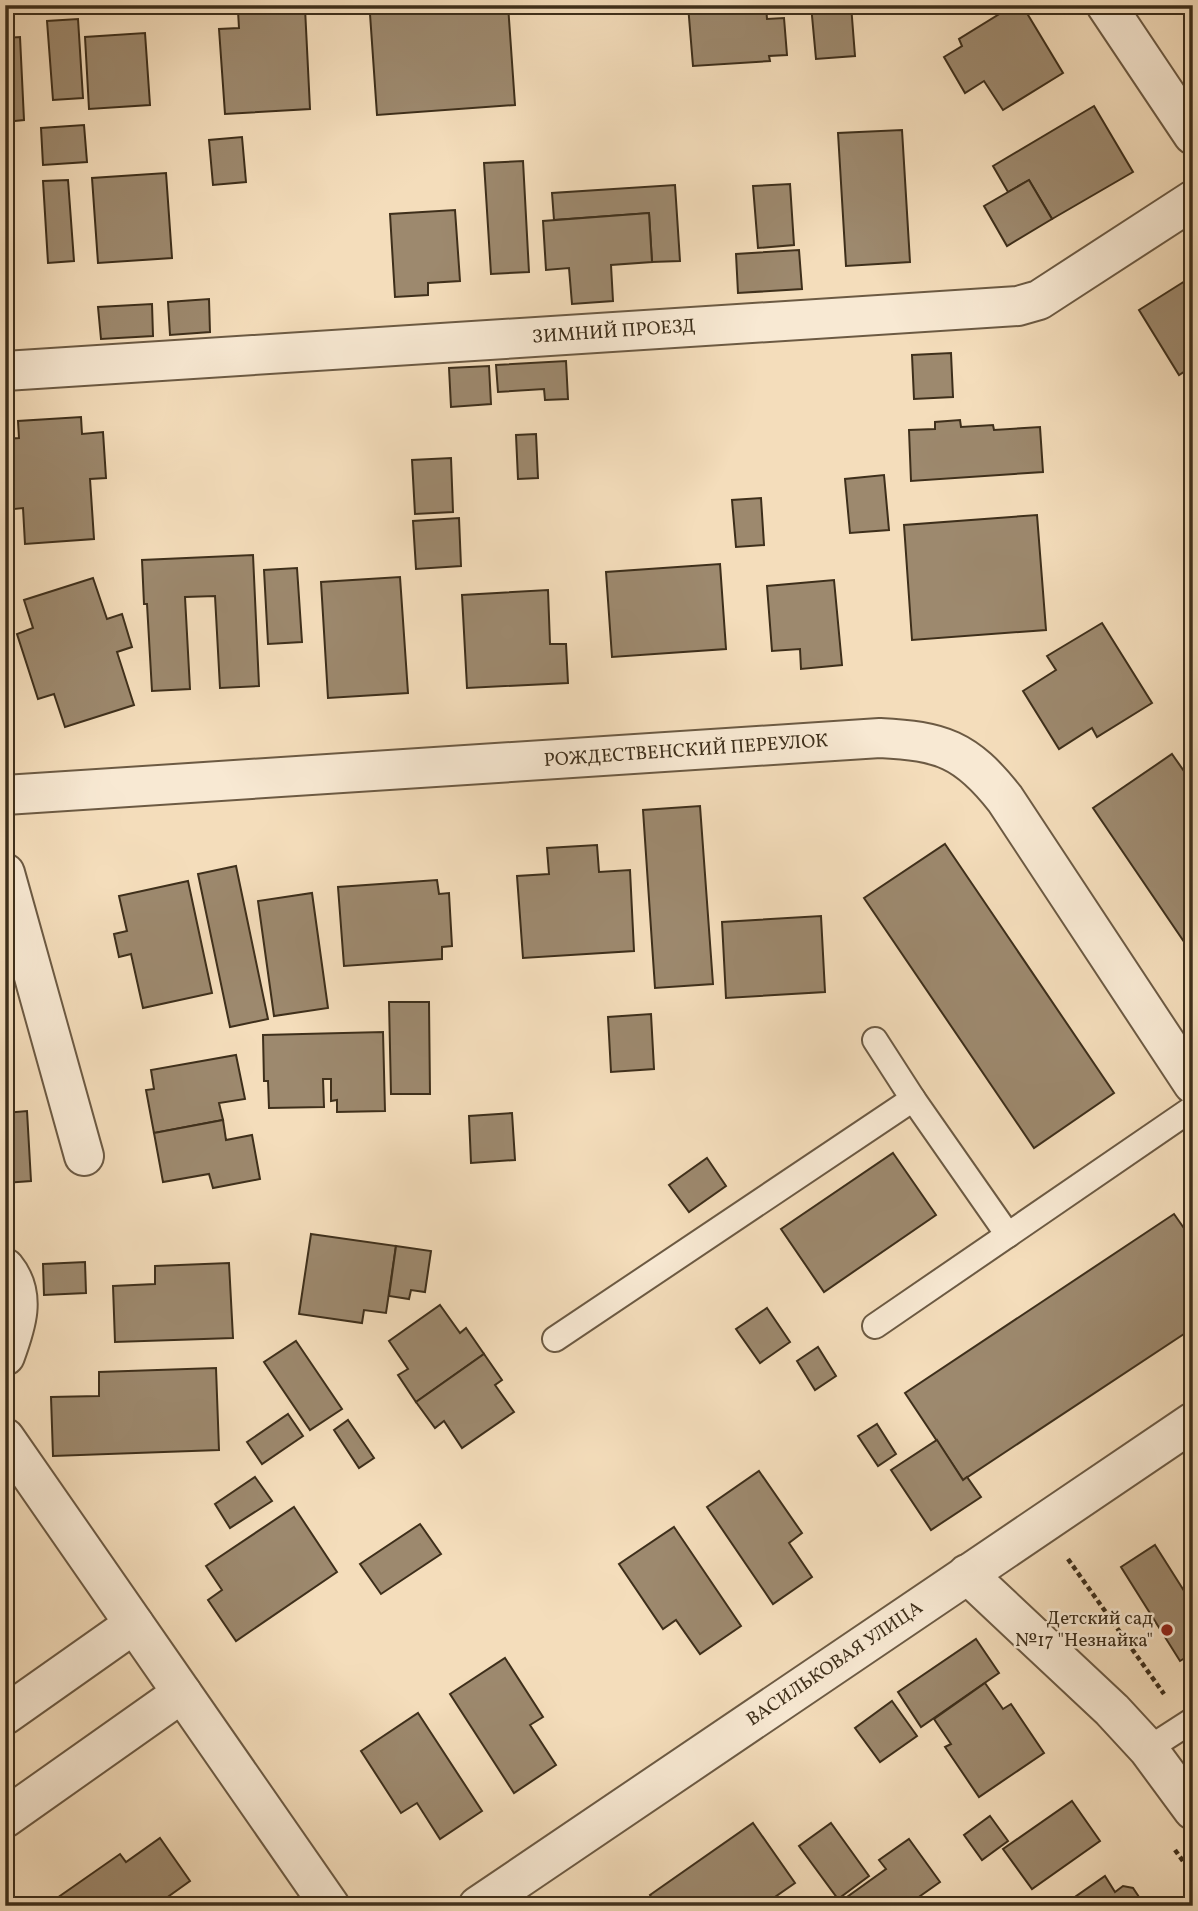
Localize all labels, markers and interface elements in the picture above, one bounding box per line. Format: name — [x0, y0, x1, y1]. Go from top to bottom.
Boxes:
street label: ЗИМНИЙ ПРОЕЗД — [531, 313, 697, 351]
street label: РОЖДЕСТВЕНСКИЙ ПЕРЕУЛОК — [543, 728, 829, 774]
street label: ВАСИЛЬКОВАЯ УЛИЦА — [742, 1595, 928, 1733]
place label: Детский сад №17 "Незнайка" — [1015, 1606, 1153, 1654]
marker: Детский сад №17 "Незнайка" — [1159, 1622, 1175, 1638]

